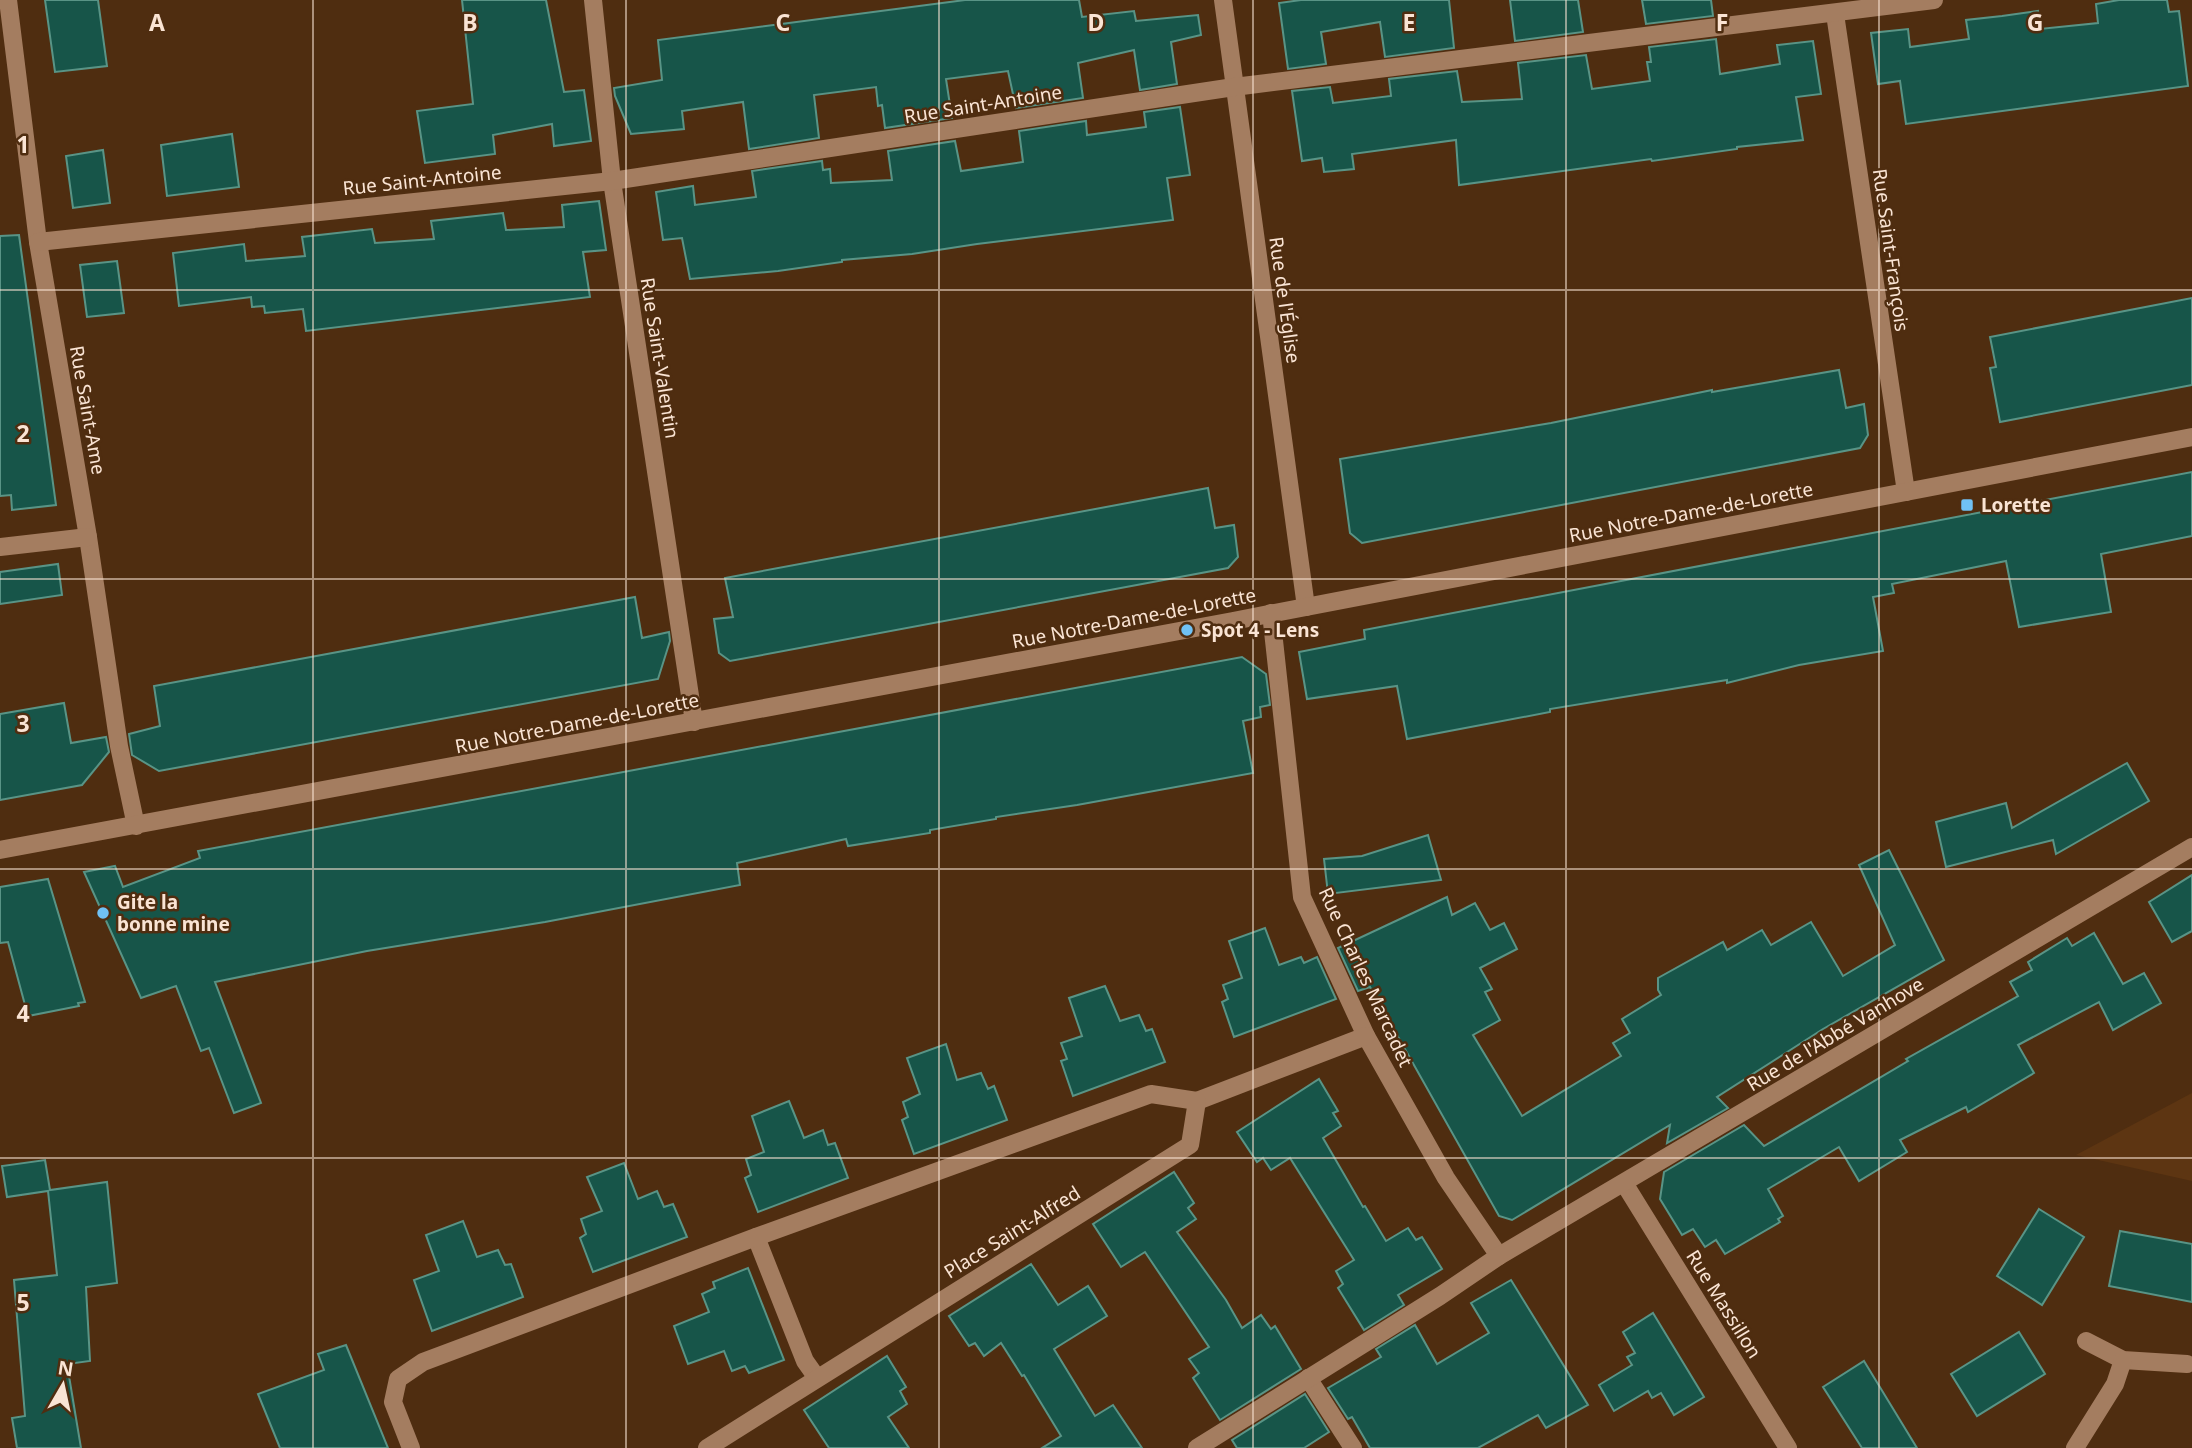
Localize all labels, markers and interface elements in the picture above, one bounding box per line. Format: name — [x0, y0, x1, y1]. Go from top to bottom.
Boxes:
text: A — [149, 6, 165, 38]
text: B — [462, 6, 478, 38]
text: C — [776, 6, 791, 38]
text: D — [1088, 6, 1104, 38]
text: E — [1403, 6, 1415, 38]
text: F — [1716, 6, 1728, 38]
text: G — [2027, 6, 2043, 38]
street label: Rue Saint-Antoine — [902, 79, 1064, 129]
text: 1 — [16, 128, 30, 160]
street label: Rue Saint-Antoine — [341, 159, 503, 201]
street label: Rue Saint-François — [1867, 167, 1915, 333]
street label: Rue de l'Église — [1263, 235, 1307, 365]
street label: Rue Saint-Valentin — [634, 276, 686, 440]
street label: Rue Saint-Ame — [64, 343, 112, 477]
text: 2 — [16, 417, 30, 449]
street label: Rue Notre-Dame-de-Lorette — [1567, 476, 1815, 548]
place label: Lorette — [1981, 492, 2051, 518]
marker: Lorette — [1959, 497, 1975, 513]
street label: Rue Notre-Dame-de-Lorette — [1010, 582, 1258, 654]
place label: Spot 4 - Lens — [1201, 617, 1319, 643]
marker: Spot 4 - Lens — [1179, 622, 1195, 638]
street label: Rue Notre-Dame-de-Lorette — [453, 687, 701, 759]
text: 3 — [16, 707, 30, 739]
street label: Rue Charles Marcadet — [1313, 883, 1419, 1071]
place label: Gite la bonne mine — [117, 889, 230, 937]
marker: Gite la bonne mine — [95, 905, 111, 921]
street label: Rue de l'Abbé Vanhove — [1742, 971, 1928, 1097]
text: 4 — [16, 997, 30, 1029]
street label: Place Saint-Alfred — [939, 1180, 1085, 1284]
street label: Rue Massillon — [1680, 1245, 1768, 1363]
text: 5 — [16, 1286, 30, 1318]
north arrow — [28, 1350, 98, 1420]
text: N — [56, 1354, 75, 1382]

